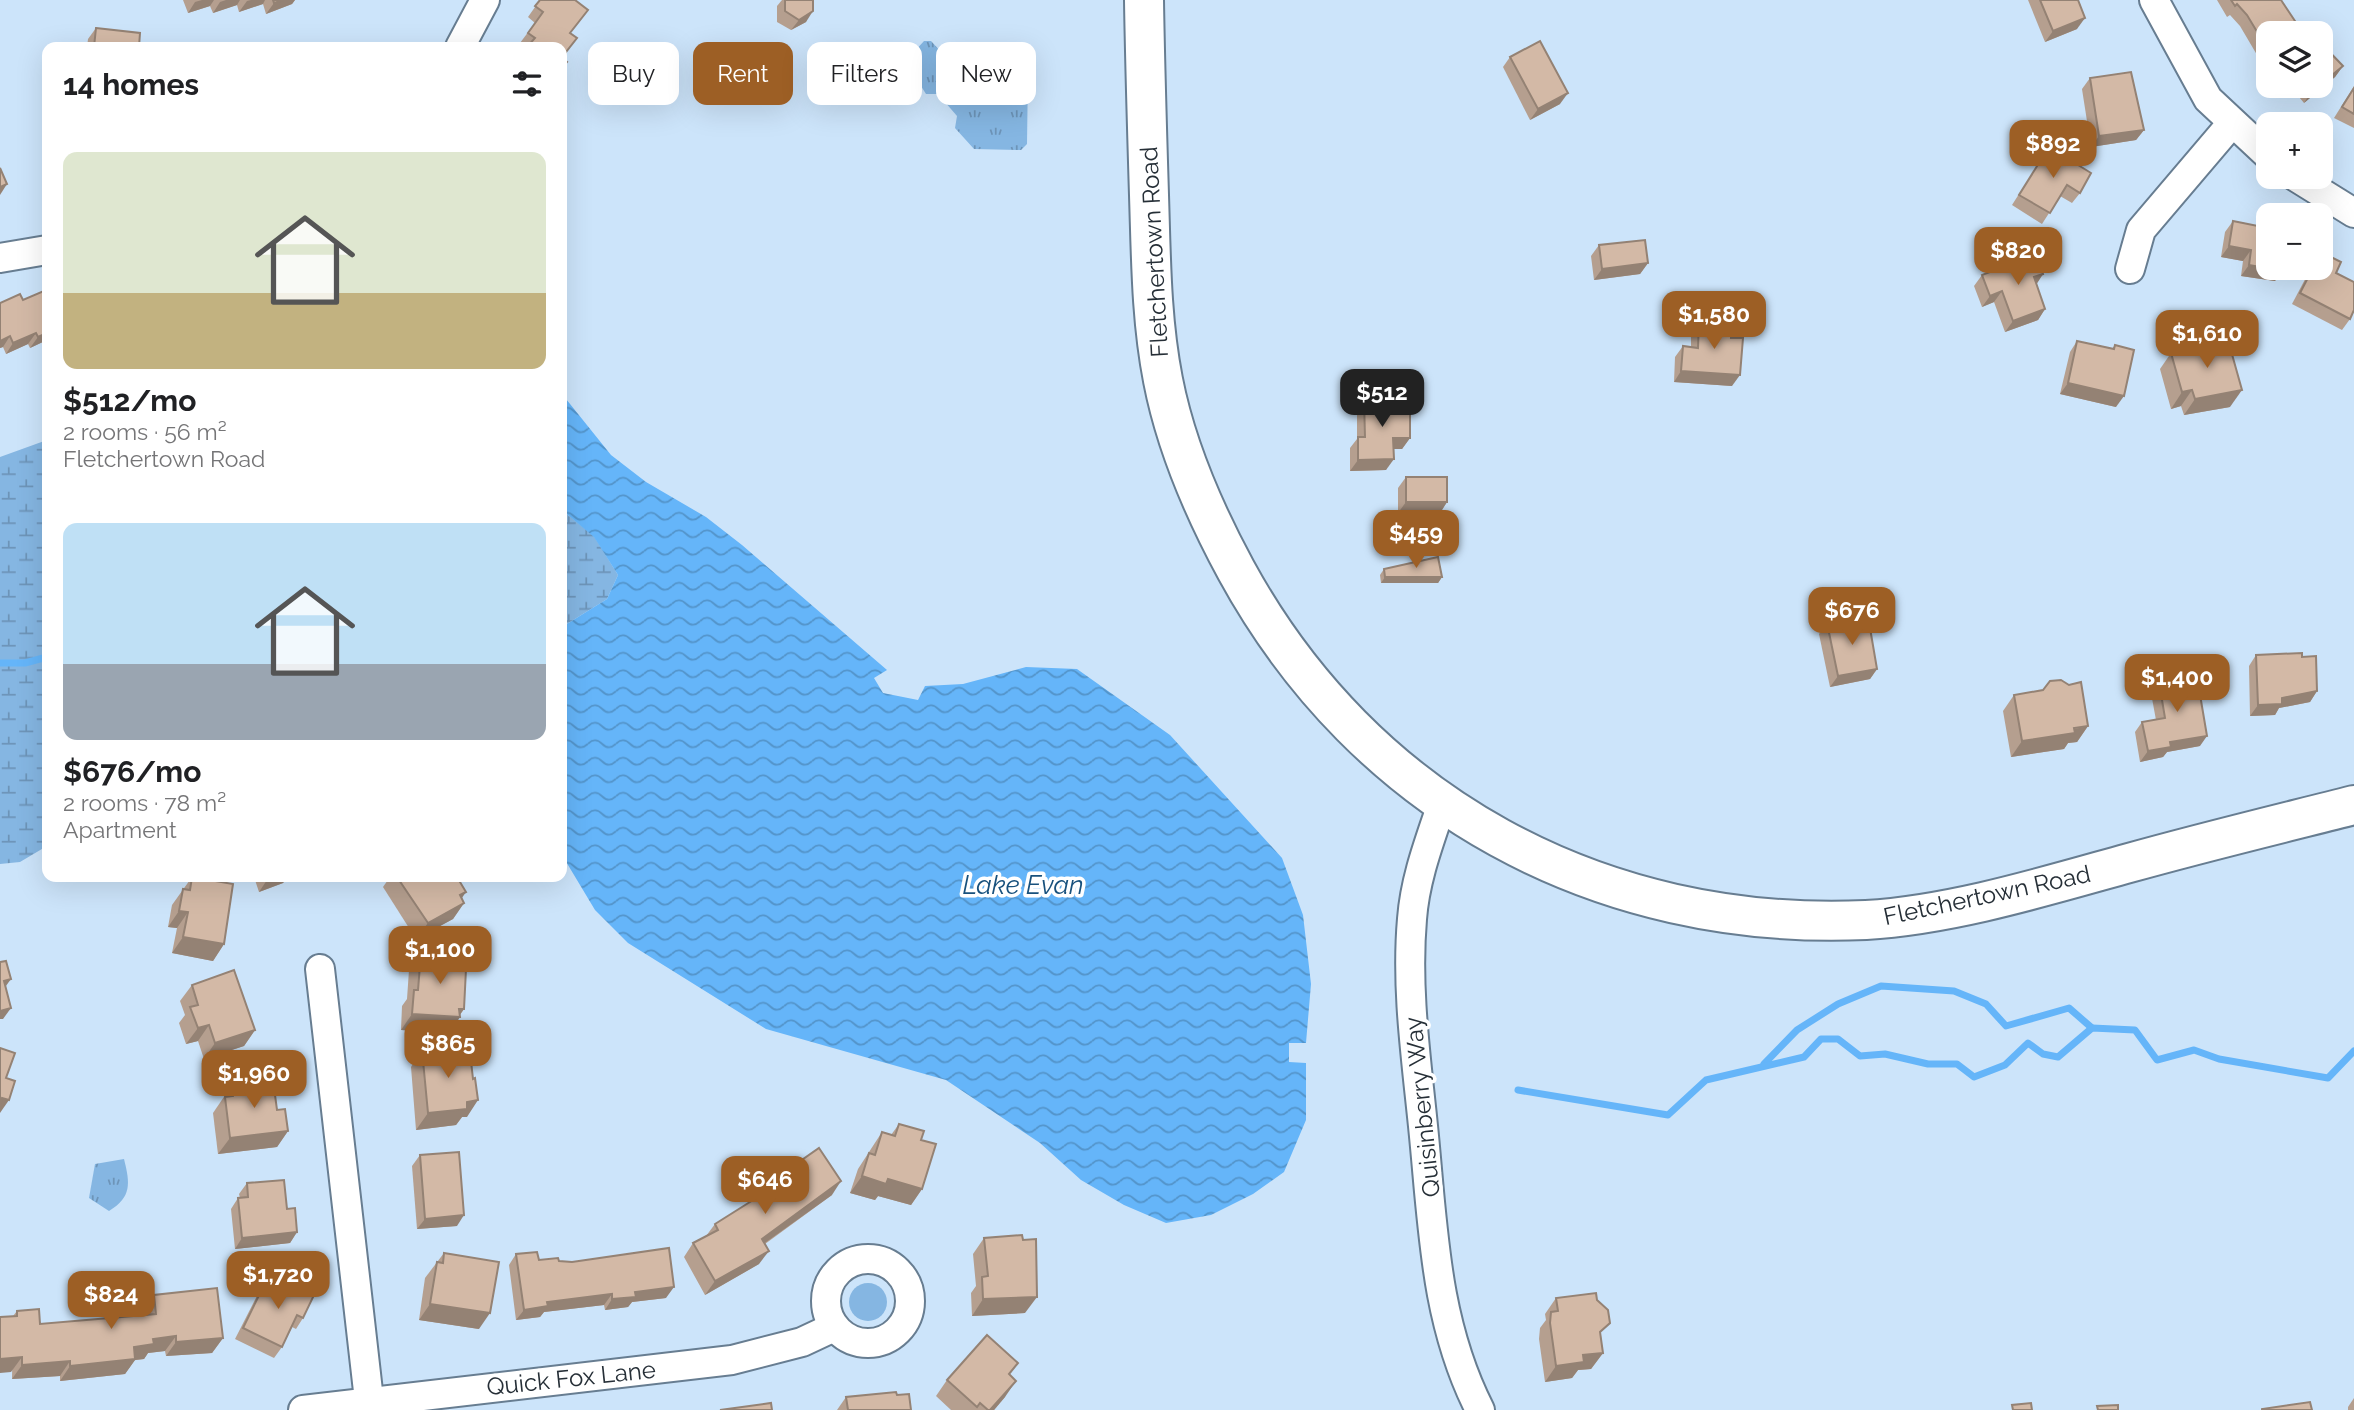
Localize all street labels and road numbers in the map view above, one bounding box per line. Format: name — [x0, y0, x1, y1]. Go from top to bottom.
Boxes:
street label: Fletchertown Road — [1134, 146, 1174, 358]
street label: Fletchertown Road — [1881, 859, 2093, 931]
street label: Quisinberry Way — [1398, 1015, 1446, 1199]
street label: Quick Fox Lane — [485, 1355, 657, 1401]

